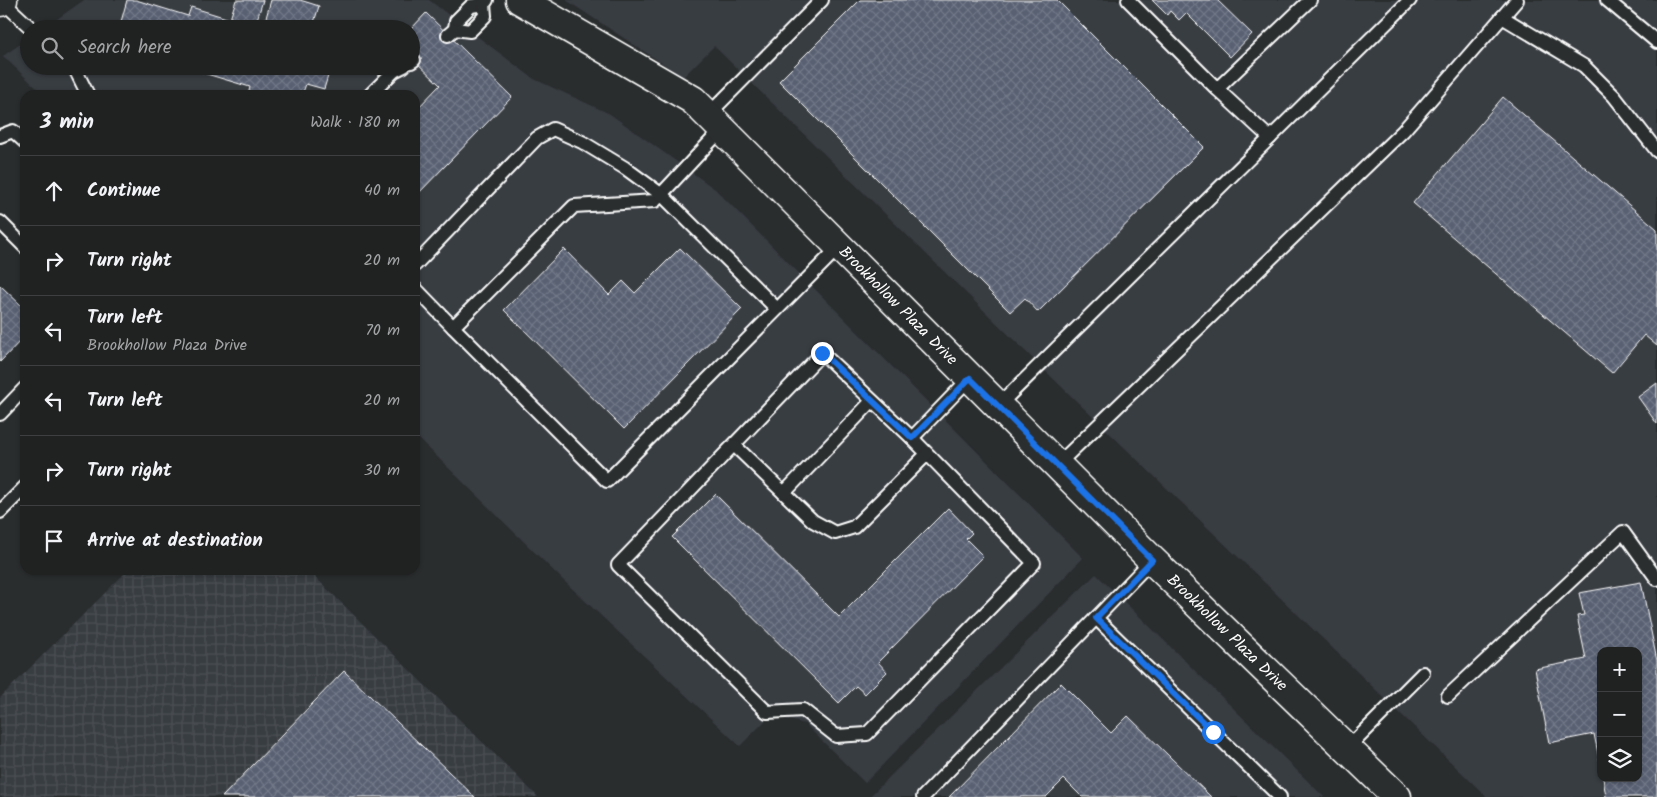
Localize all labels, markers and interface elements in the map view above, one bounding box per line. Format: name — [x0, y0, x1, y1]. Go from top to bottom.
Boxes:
search box — [20, 20, 420, 75]
text: Search here — [78, 33, 172, 63]
icon: search — [38, 34, 66, 62]
text: 3 min — [40, 106, 94, 139]
text: Walk · 180 m — [310, 110, 400, 135]
text: Continue — [87, 176, 160, 206]
icon: ahead — [40, 177, 68, 205]
text: 40 m — [364, 178, 400, 203]
street label: Brookhollow Plaza Drive — [833, 241, 963, 371]
text: Turn right — [87, 246, 172, 276]
icon: right — [40, 247, 68, 275]
text: 20 m — [364, 248, 400, 273]
text: Turn left — [87, 303, 162, 333]
icon: left — [40, 317, 68, 345]
text: 70 m — [365, 318, 400, 343]
text: Brookhollow Plaza Drive — [87, 333, 247, 358]
route end — [811, 342, 834, 365]
text: Turn left — [87, 386, 162, 416]
icon: left — [40, 387, 68, 415]
text: 20 m — [364, 388, 400, 413]
text: Turn right — [87, 456, 172, 486]
icon: right — [40, 457, 68, 485]
text: 30 m — [364, 458, 400, 483]
text: Arrive at destination — [87, 526, 263, 556]
icon: arrive — [40, 527, 68, 555]
street label: Brookhollow Plaza Drive — [1161, 568, 1293, 698]
map controls — [1597, 647, 1642, 782]
button: + — [1597, 647, 1642, 692]
button: − — [1597, 692, 1642, 737]
route start — [1202, 721, 1225, 744]
button: layers — [1597, 737, 1642, 782]

